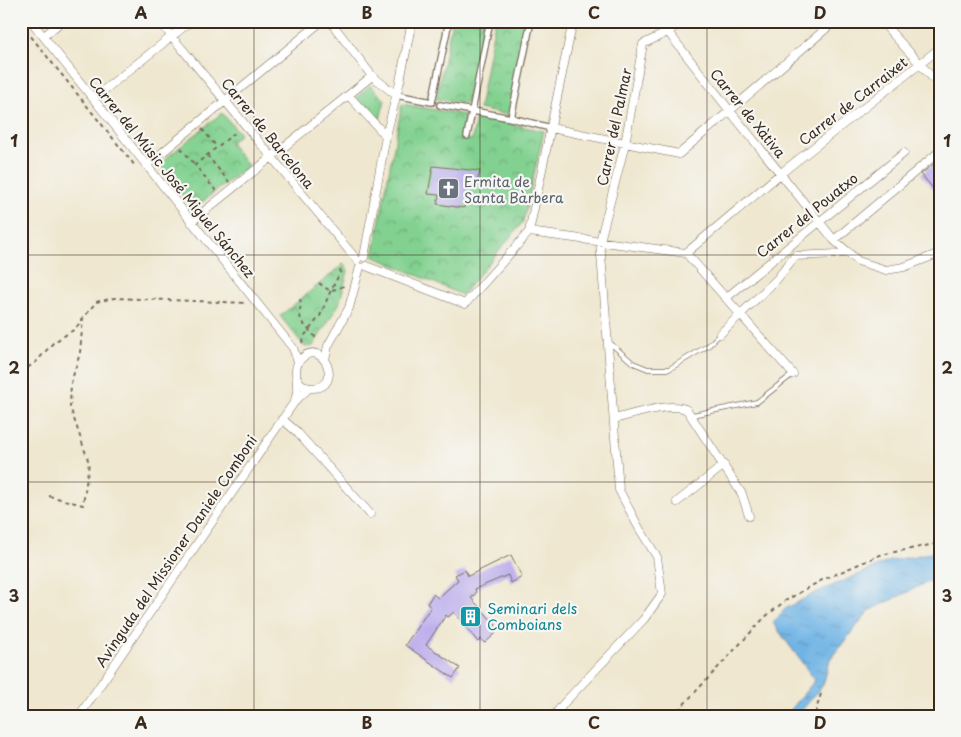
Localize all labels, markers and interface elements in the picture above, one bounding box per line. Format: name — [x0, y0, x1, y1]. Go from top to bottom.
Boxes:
text: A — [135, 0, 148, 24]
text: B — [362, 0, 373, 24]
text: C — [588, 0, 600, 24]
text: D — [814, 0, 826, 24]
street label: Carrer de Carraixet — [794, 52, 912, 150]
street label: Carrer de Xàtiva — [705, 64, 791, 162]
street label: Carrer del Palmar — [591, 65, 637, 188]
street label: Carrer del Músic José Miguel Sánchez — [84, 72, 260, 282]
street label: Carrer de Barcelona — [217, 73, 319, 193]
text: 1 — [10, 128, 18, 152]
text: 1 — [943, 128, 951, 152]
street label: Carrer del Pouatxo — [752, 167, 862, 263]
place label: Ermita de Santa Bàrbera — [464, 171, 564, 208]
church icon: Ermita de Santa Bàrbera — [436, 177, 460, 201]
text: 2 — [8, 355, 20, 379]
text: 2 — [941, 355, 953, 379]
street label: Avinguda del Missioner Daniele Comboni — [90, 431, 262, 671]
text: 3 — [9, 583, 19, 607]
text: 3 — [942, 583, 952, 607]
place label: Seminari dels Comboians — [487, 598, 577, 635]
building icon: Seminari dels Comboians — [459, 604, 483, 628]
text: A — [135, 710, 148, 734]
text: B — [362, 710, 373, 734]
text: C — [588, 710, 600, 734]
text: D — [814, 710, 826, 734]

